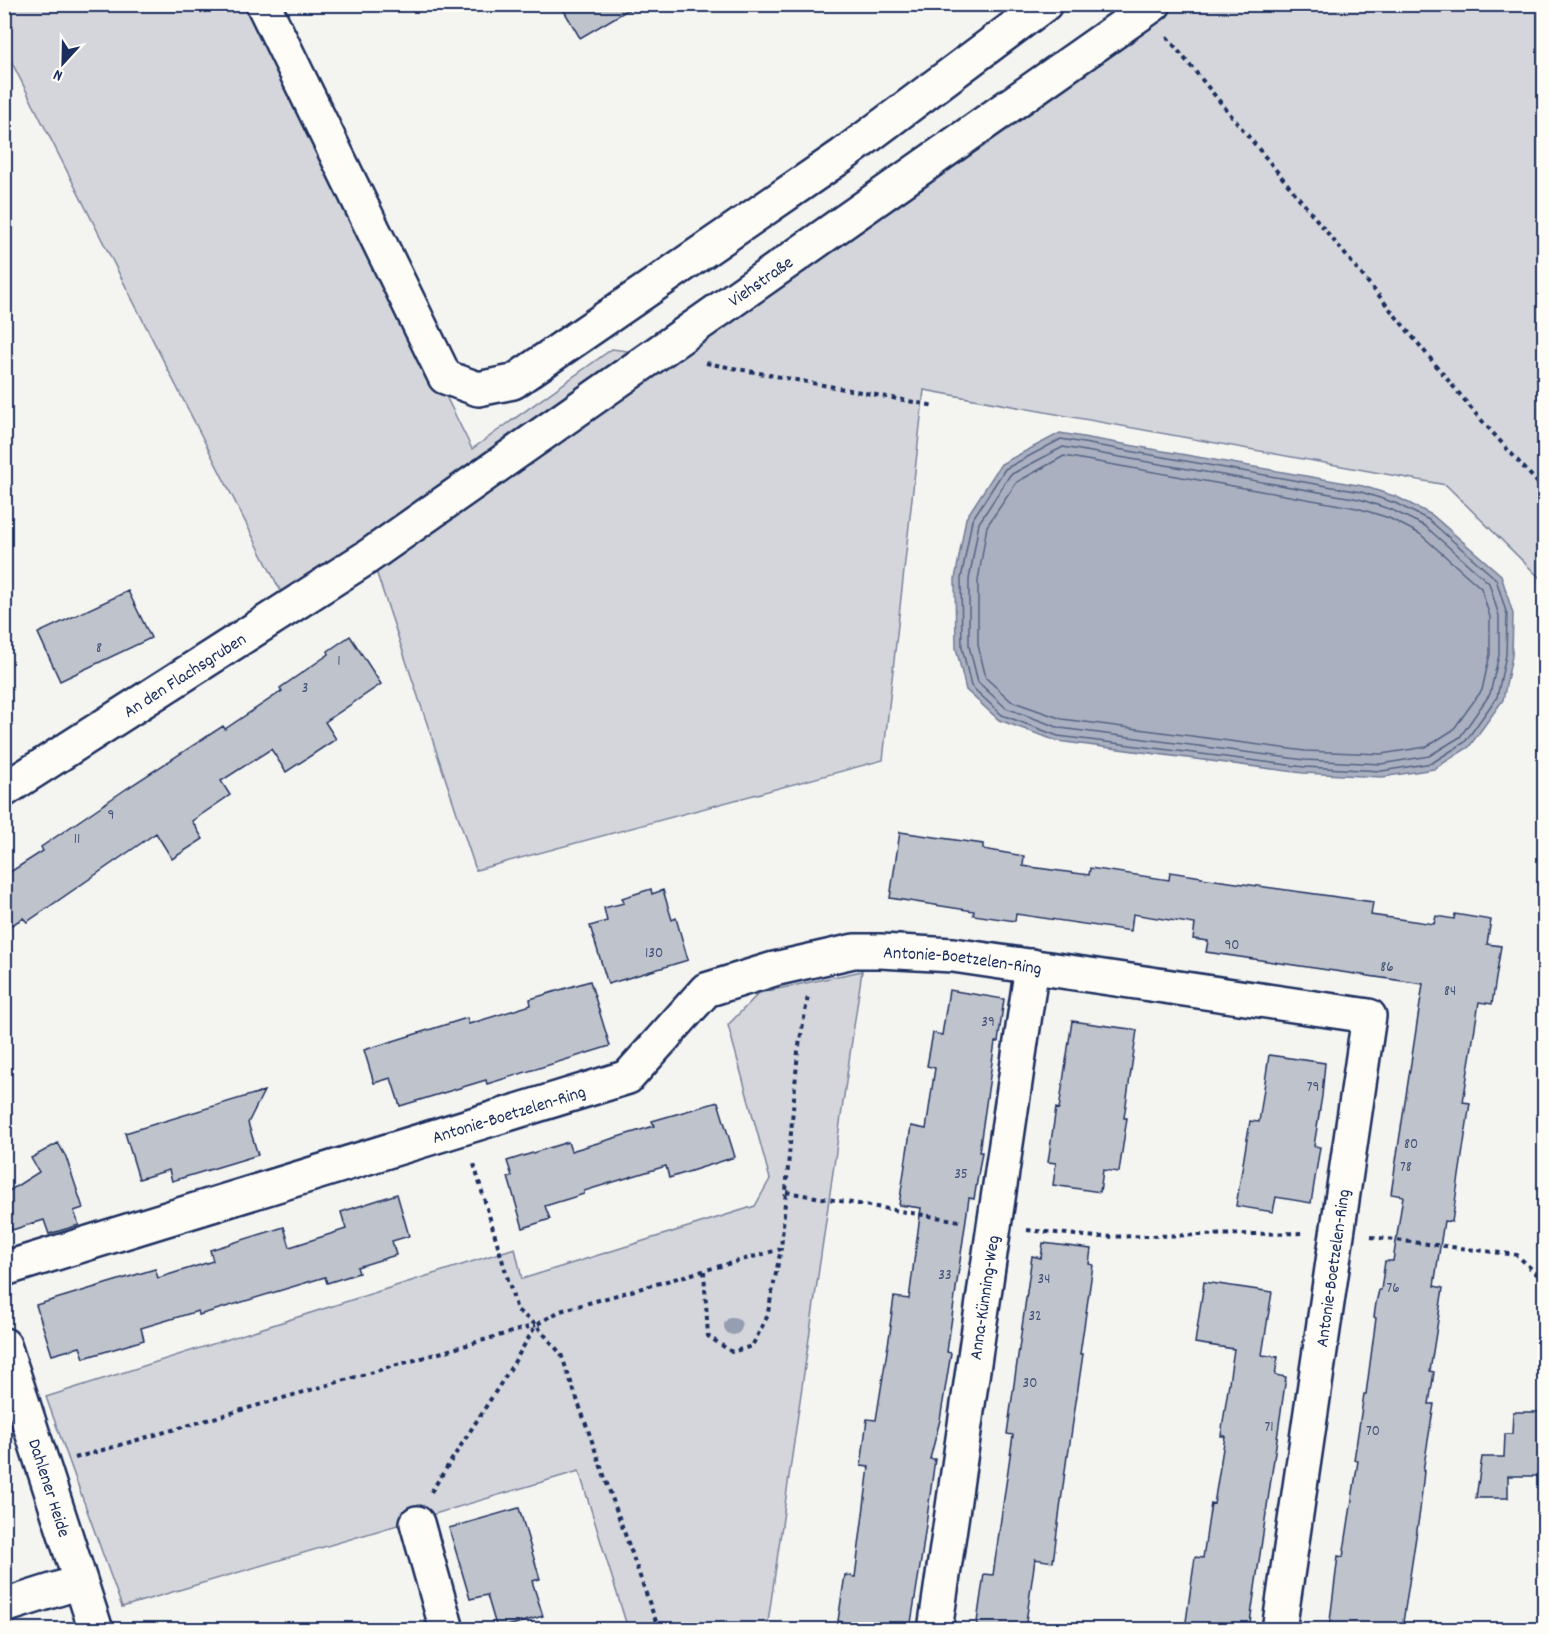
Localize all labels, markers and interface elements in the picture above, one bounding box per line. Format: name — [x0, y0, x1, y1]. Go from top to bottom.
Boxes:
north arrow — [33, 33, 93, 93]
text: N — [50, 62, 66, 87]
street label: Viehstraße — [724, 251, 799, 314]
street label: An den Flachsgruben — [119, 628, 252, 725]
house number: 8 — [96, 638, 102, 660]
house number: 1 — [337, 651, 341, 673]
house number: 3 — [302, 678, 308, 700]
house number: 9 — [108, 805, 114, 827]
house number: 11 — [74, 829, 80, 851]
house number: 90 — [1224, 935, 1240, 957]
street label: Antonie-Boetzelen-Ring — [883, 941, 1043, 983]
house number: 130 — [645, 943, 663, 965]
house number: 86 — [1380, 957, 1394, 979]
house number: 84 — [1444, 981, 1456, 1003]
house number: 39 — [981, 1012, 995, 1034]
house number: 79 — [1307, 1077, 1319, 1099]
street label: Antonie-Boetzelen-Ring — [430, 1081, 589, 1152]
house number: 80 — [1404, 1134, 1418, 1156]
house number: 78 — [1400, 1157, 1412, 1179]
house number: 35 — [954, 1164, 968, 1186]
street label: Antonie-Boetzelen-Ring — [1311, 1188, 1358, 1349]
street label: Anna-Künning-Weg — [965, 1234, 1008, 1362]
house number: 33 — [938, 1265, 952, 1287]
house number: 34 — [1038, 1269, 1050, 1291]
house number: 76 — [1386, 1278, 1400, 1300]
house number: 32 — [1028, 1306, 1042, 1328]
house number: 30 — [1023, 1373, 1037, 1395]
house number: 71 — [1264, 1417, 1274, 1439]
house number: 70 — [1366, 1421, 1380, 1443]
street label: Dahlener Heide — [20, 1436, 75, 1541]

